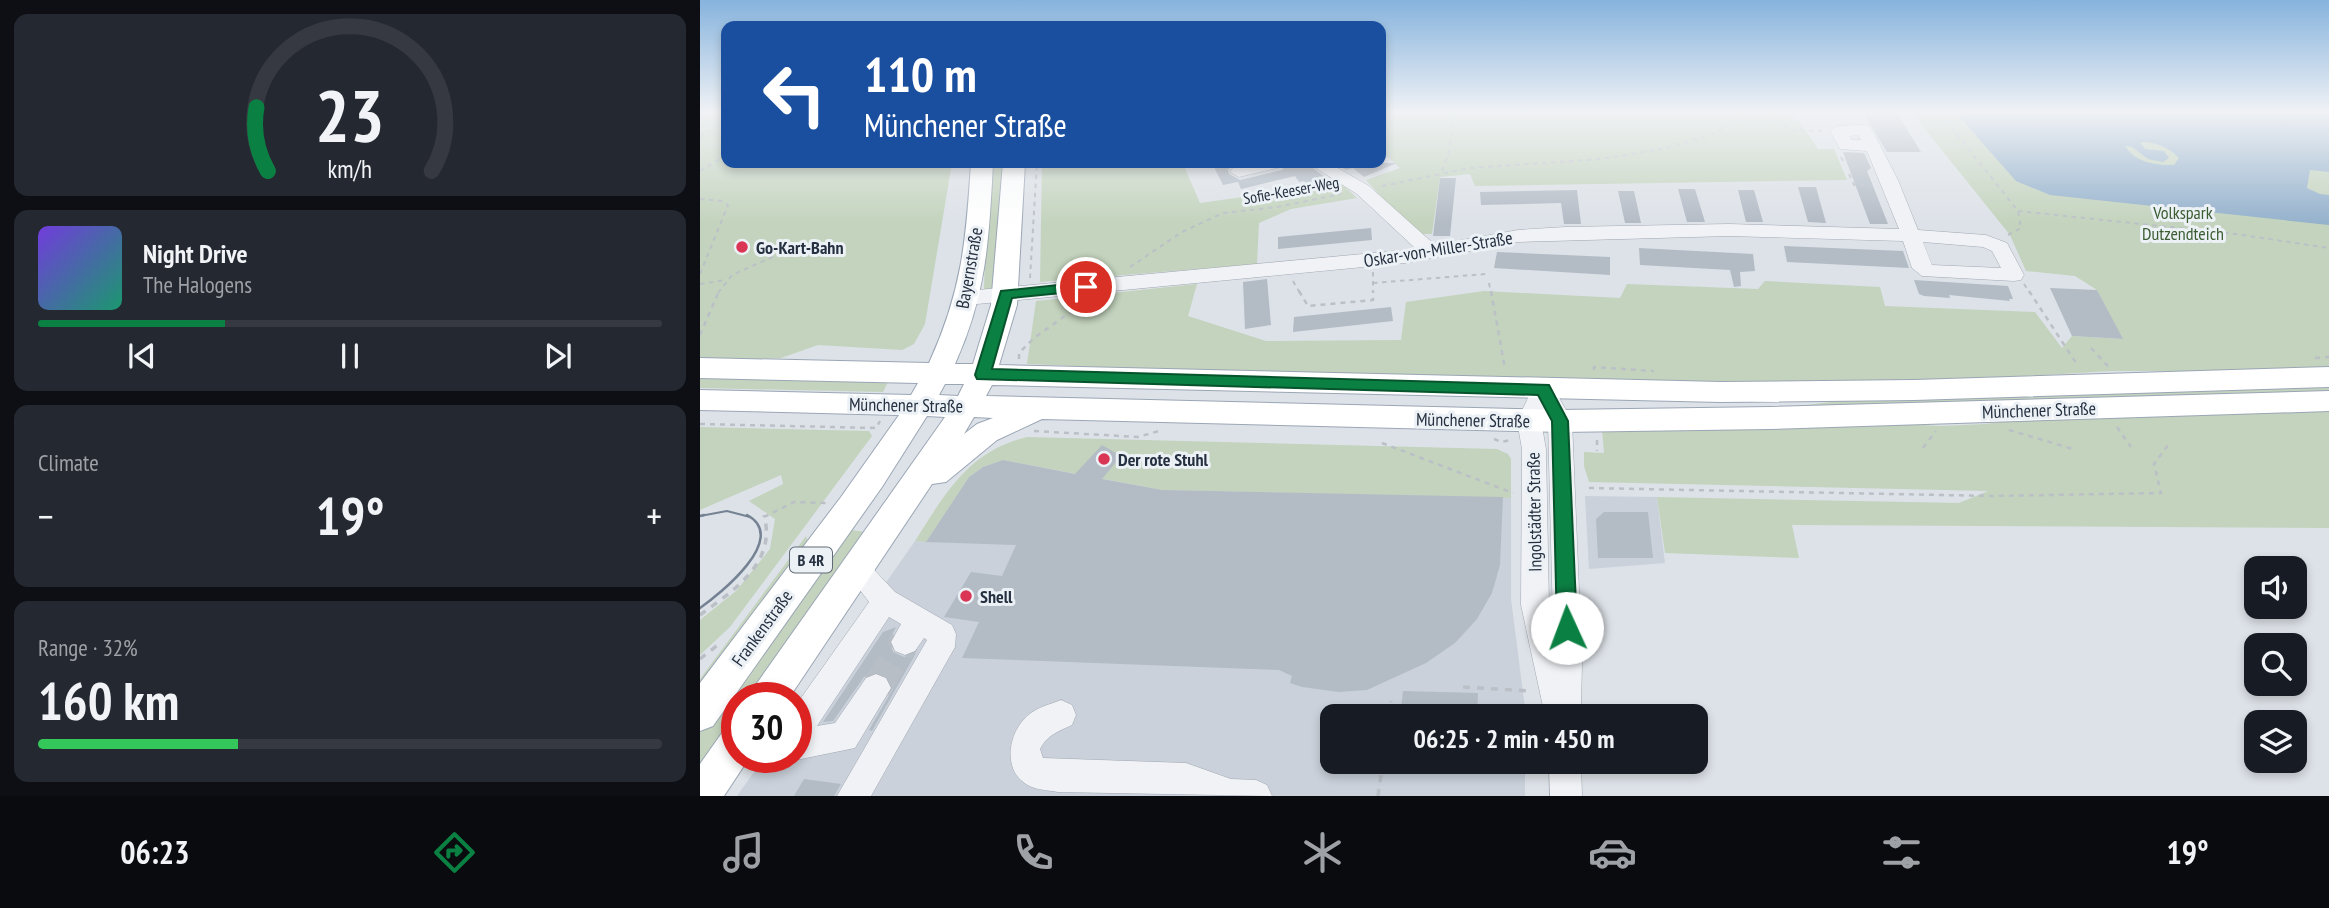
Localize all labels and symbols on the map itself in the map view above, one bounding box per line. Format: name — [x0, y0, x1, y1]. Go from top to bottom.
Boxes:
street label: Sofie-Keeser-Weg — [1242, 172, 1340, 208]
park label: Volkspark Dutzendteich — [2142, 201, 2224, 245]
street label: Bayernstraße — [951, 226, 987, 310]
street label: Oskar-von-Miller-Straße — [1362, 226, 1514, 272]
place label: Go-Kart-Bahn — [756, 236, 844, 259]
marker: Go-Kart-Bahn — [734, 239, 750, 255]
pin — [1056, 257, 1116, 317]
street label: Münchener Straße — [849, 393, 963, 417]
street label: Münchener Straße — [1982, 397, 2096, 423]
street label: Münchener Straße — [1416, 408, 1530, 432]
place label: Der rote Stuhl — [1118, 448, 1208, 471]
marker: Der rote Stuhl — [1096, 451, 1112, 467]
street label: Ingolstädter Straße — [1521, 452, 1547, 572]
road number: B 4R — [790, 548, 832, 572]
street label: Frankenstraße — [727, 585, 797, 671]
place label: Shell — [980, 585, 1013, 608]
marker: Shell — [958, 588, 974, 604]
position arrow — [1530, 591, 1604, 665]
speed limit sign: 30 — [721, 682, 812, 773]

